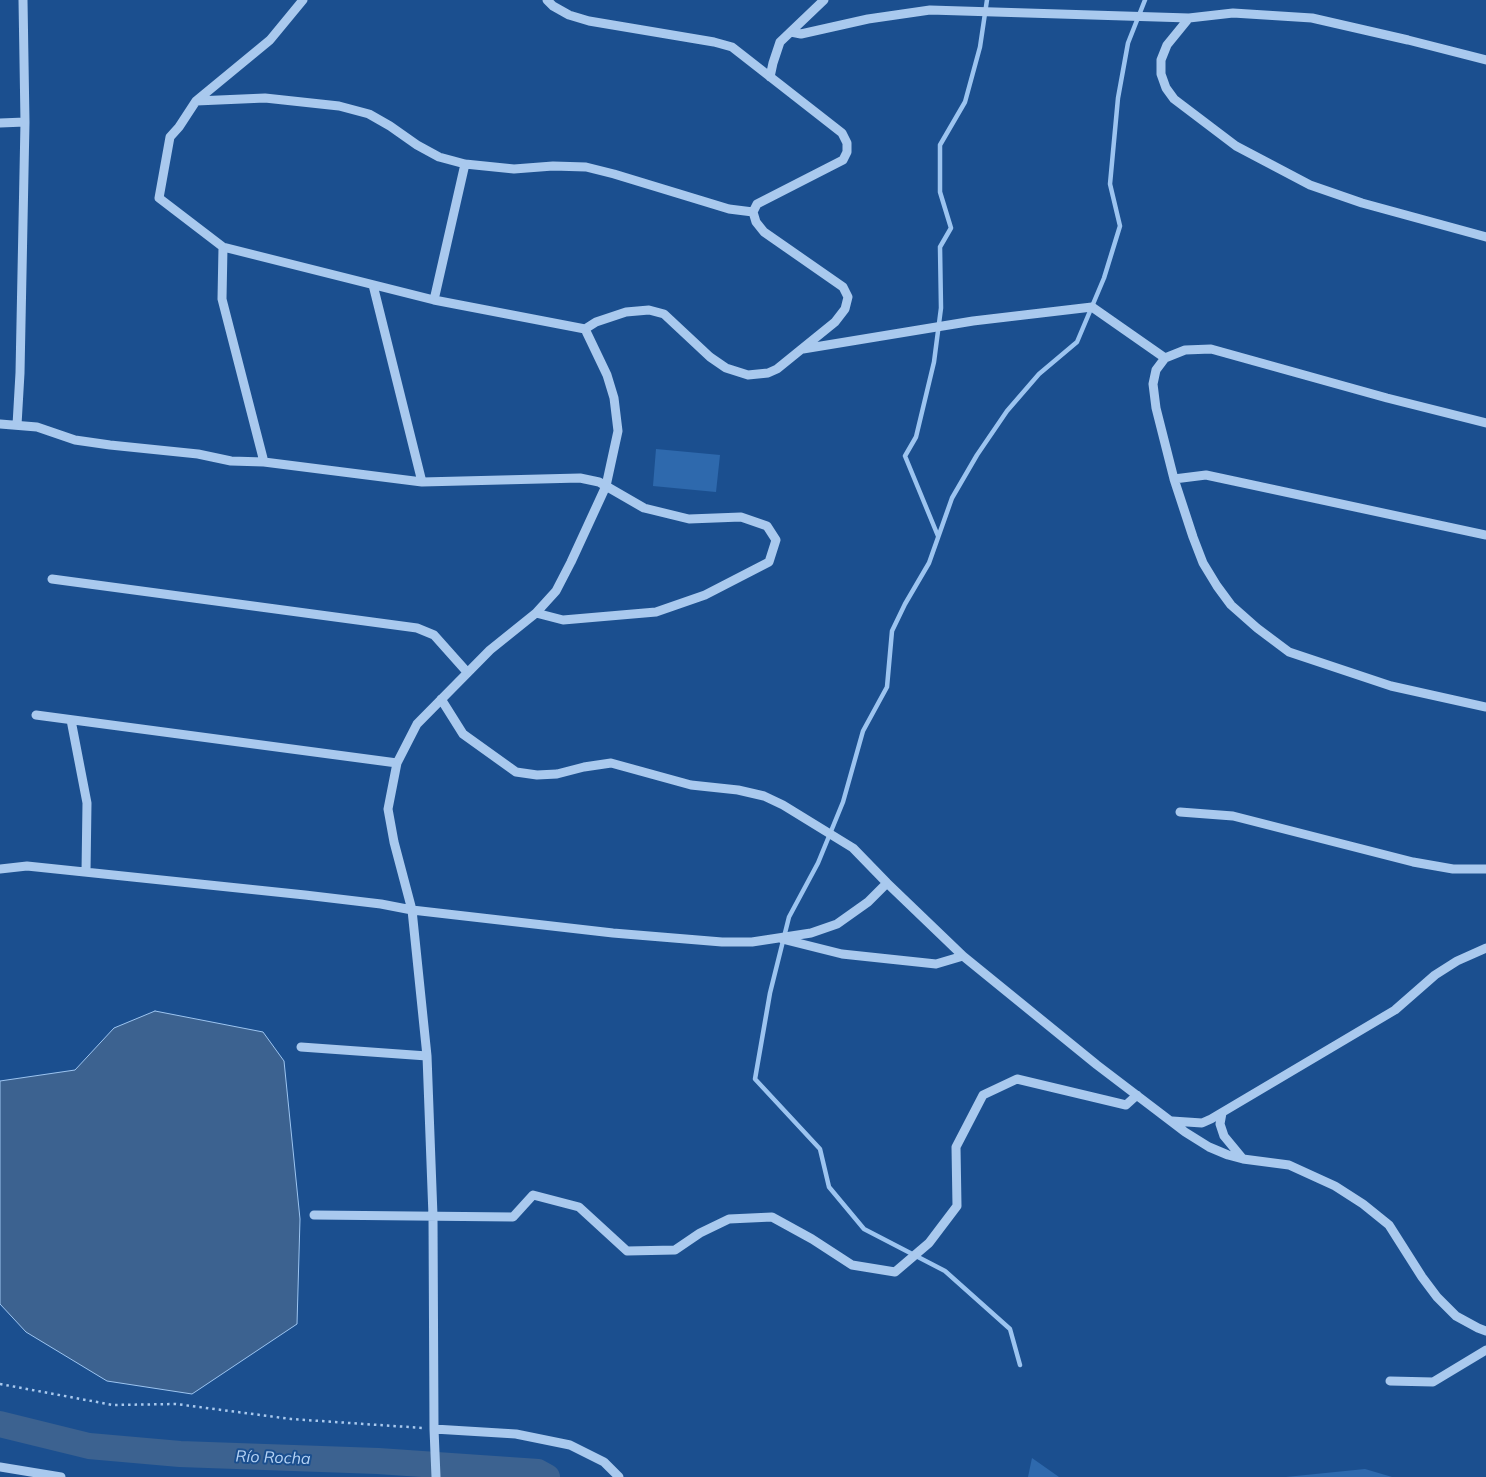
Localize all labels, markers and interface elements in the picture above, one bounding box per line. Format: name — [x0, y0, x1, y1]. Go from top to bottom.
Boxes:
water label: Río Rocha — [235, 1447, 311, 1469]

